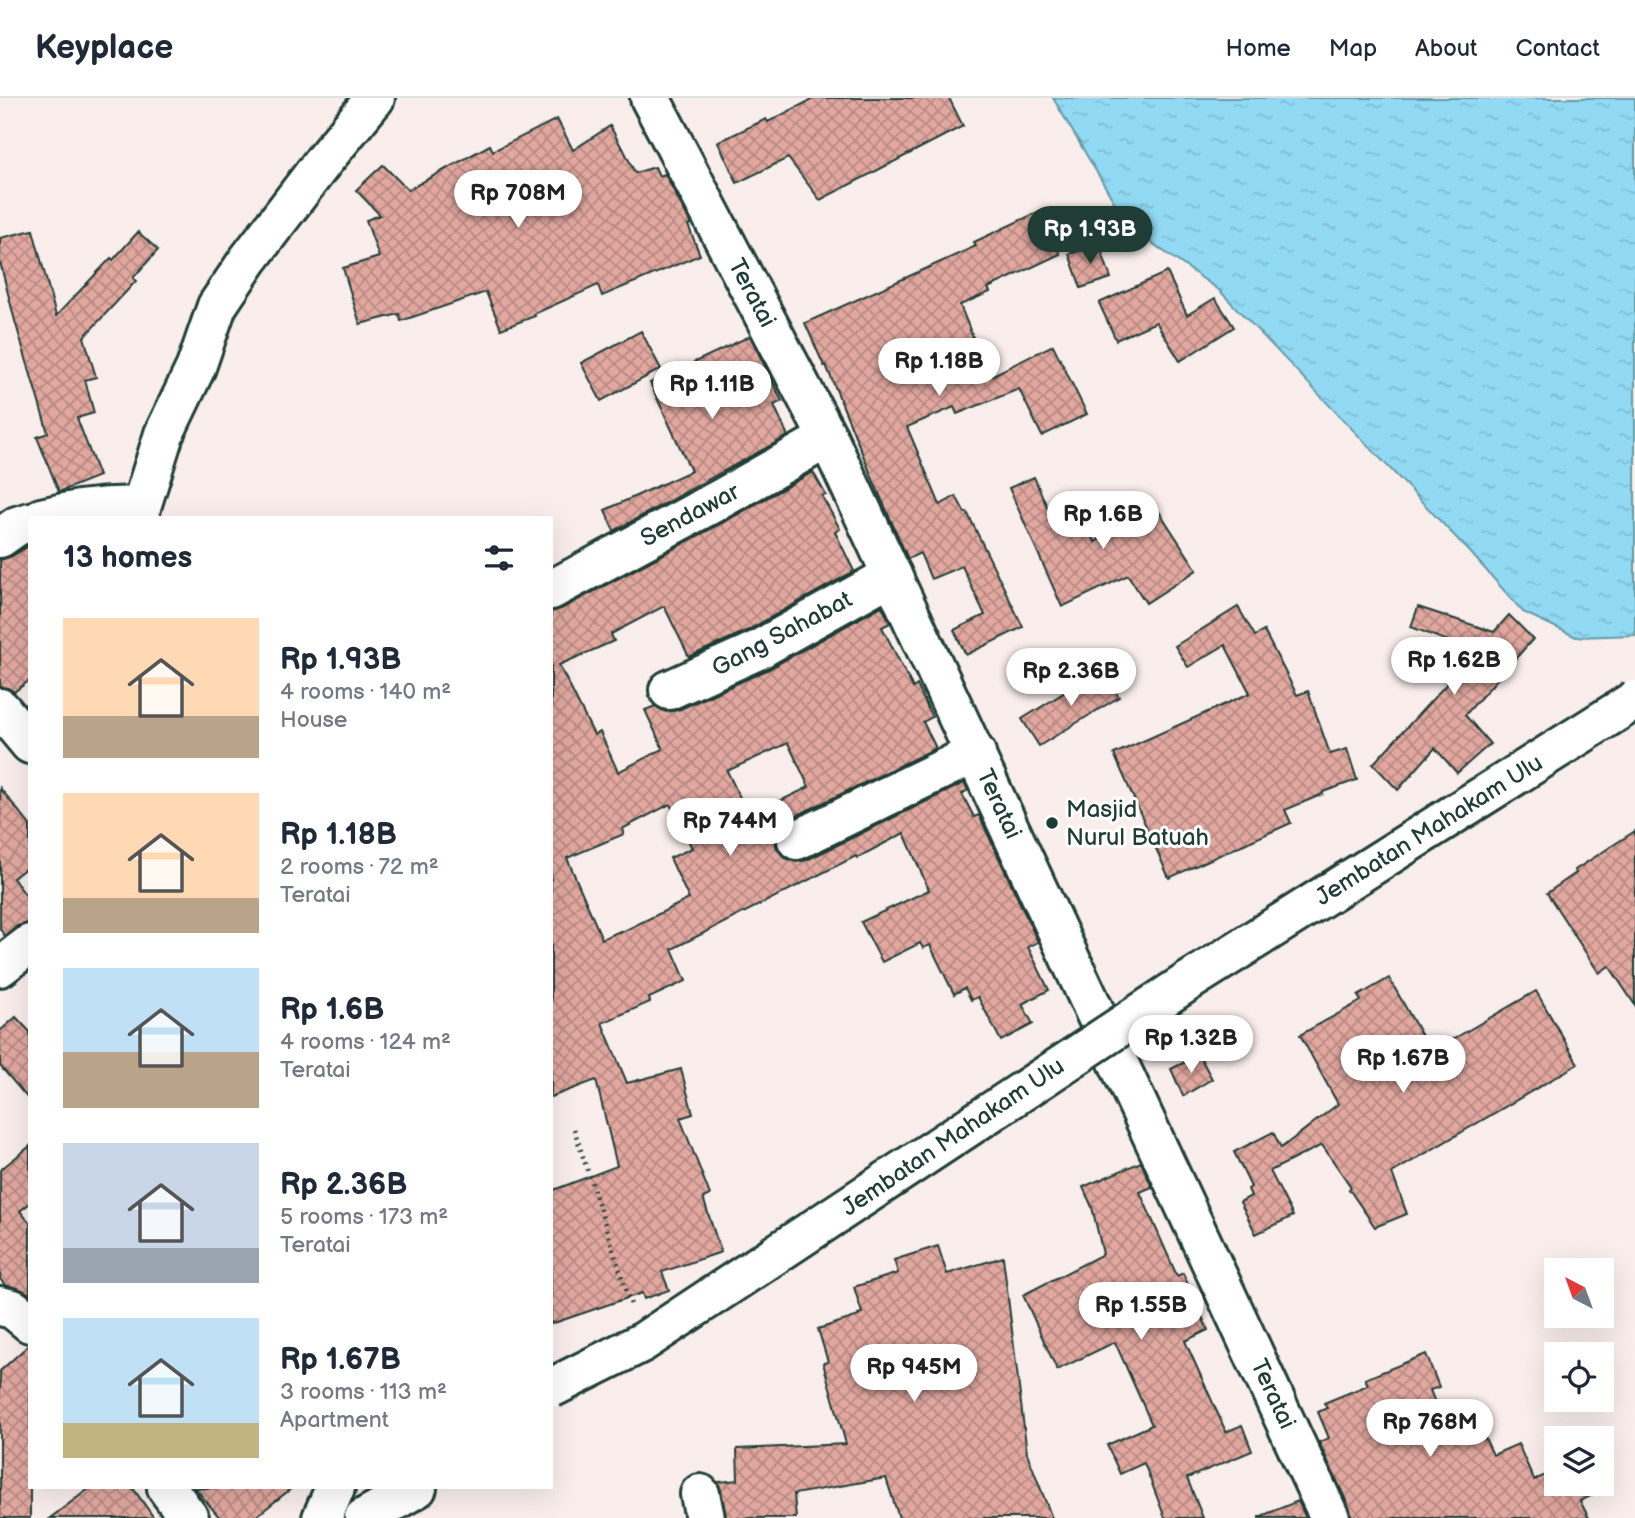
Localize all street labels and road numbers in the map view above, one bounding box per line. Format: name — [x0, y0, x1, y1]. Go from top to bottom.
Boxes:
street label: Teratai — [722, 254, 782, 332]
street label: Sendawar — [636, 477, 745, 553]
street label: Gang Sahabat — [707, 585, 858, 683]
street label: Jembatan Mahakam Ulu — [1310, 748, 1548, 912]
street label: Teratai — [970, 764, 1028, 844]
street label: Jembatan Mahakam Ulu — [836, 1052, 1070, 1222]
street label: Teratai — [1244, 1354, 1302, 1434]

